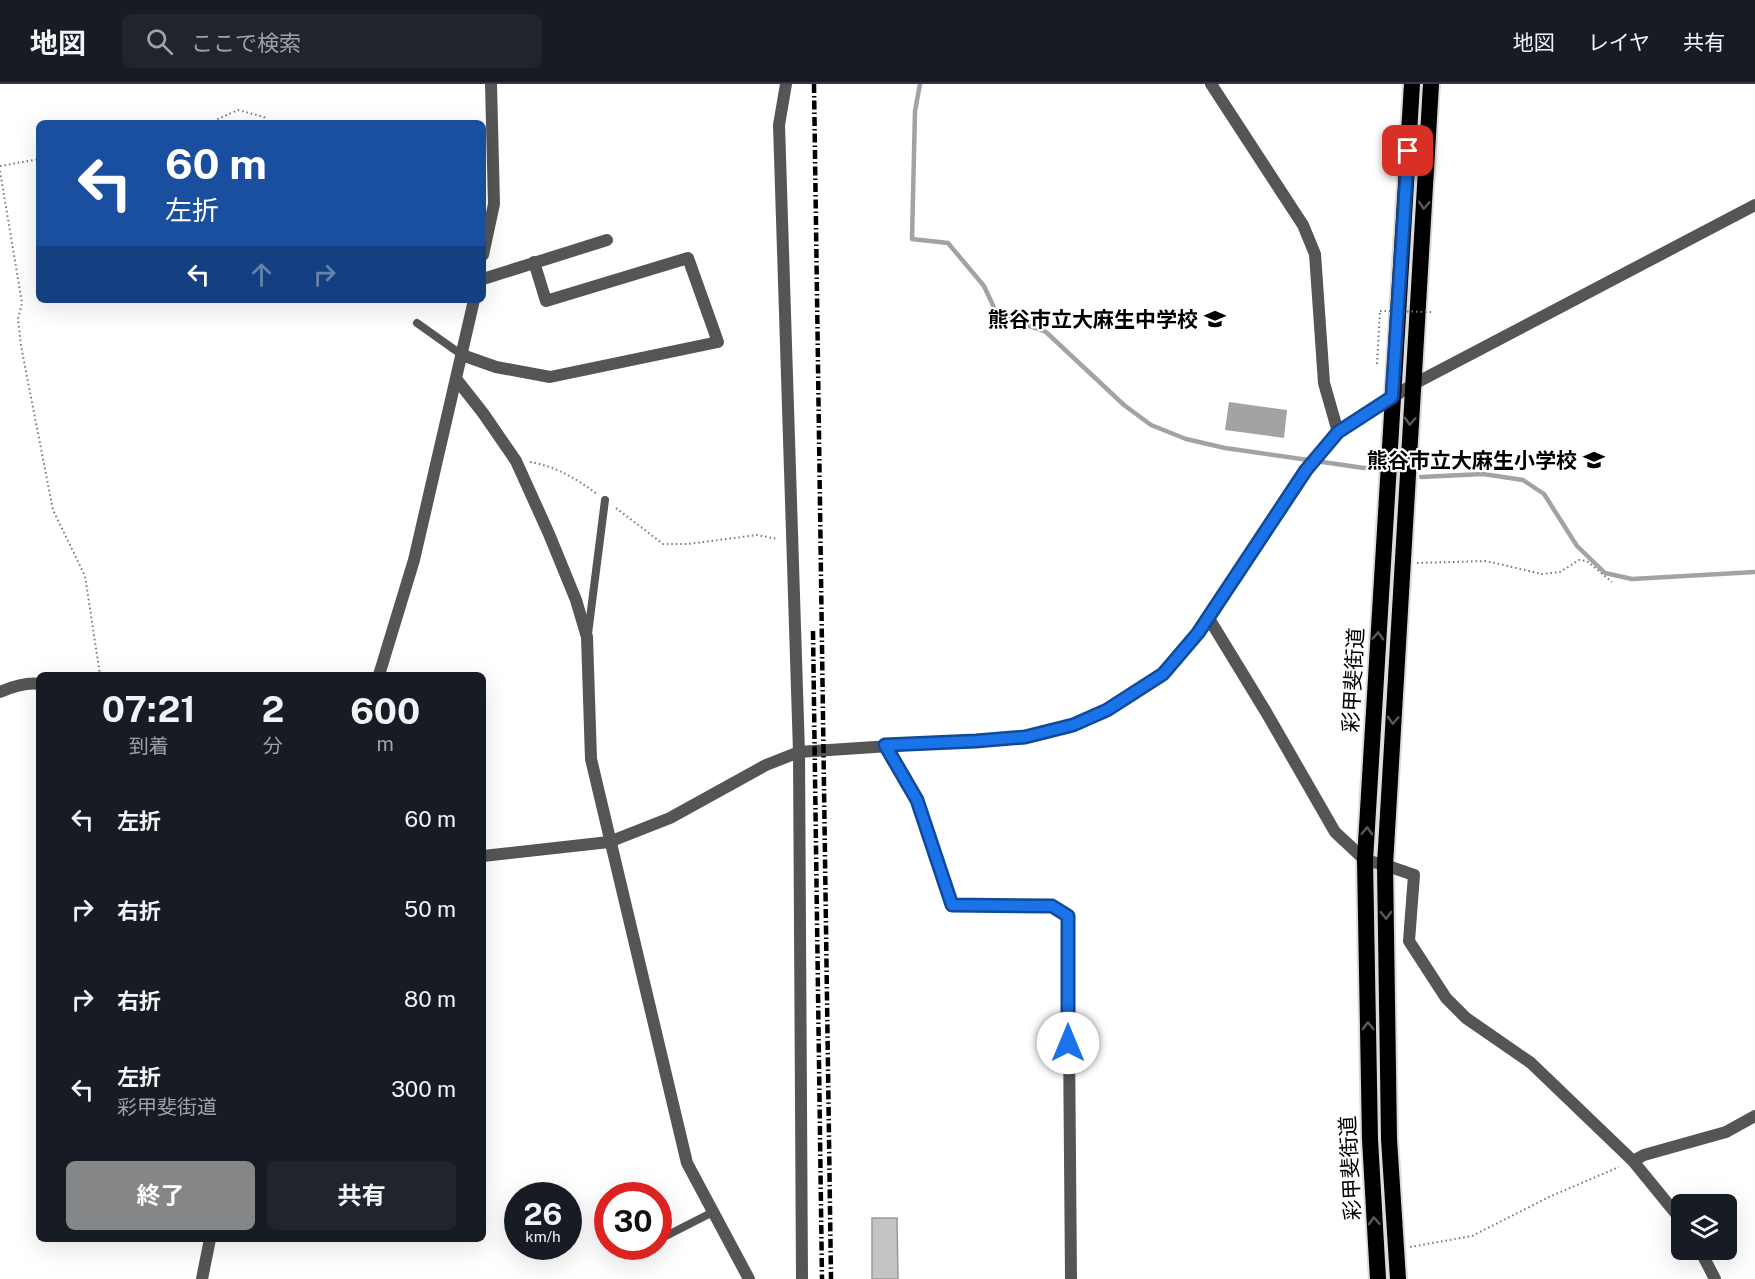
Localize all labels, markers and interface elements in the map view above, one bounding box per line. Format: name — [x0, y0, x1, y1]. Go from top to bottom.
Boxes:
search box — [122, 14, 542, 68]
icon: search — [143, 25, 176, 58]
text: 地図 — [30, 26, 86, 59]
text: ここで検索 — [191, 30, 301, 56]
text: 地図 — [1513, 30, 1555, 55]
text: レイヤ — [1588, 30, 1650, 55]
text: 共有 — [1683, 30, 1725, 55]
pin — [1382, 125, 1433, 176]
icon: arrive — [1391, 134, 1424, 167]
text: 60 m — [165, 139, 267, 188]
icon: left — [66, 144, 144, 222]
text: 左折 — [165, 194, 219, 226]
one-way arrow — [1417, 201, 1430, 210]
icon: left — [182, 258, 215, 291]
icon: ahead — [245, 258, 278, 291]
icon: right — [308, 258, 341, 291]
place label: 熊谷市立大麻生中学校 — [988, 307, 1198, 332]
school or university icon: 熊谷市立大麻生中学校 — [1203, 307, 1227, 331]
one-way arrow — [1404, 416, 1417, 425]
place label: 熊谷市立大麻生小学校 — [1367, 448, 1577, 473]
school or university icon: 熊谷市立大麻生小学校 — [1582, 448, 1606, 472]
street label: 彩甲斐街道 — [1338, 627, 1368, 733]
one-way arrow — [1372, 632, 1385, 641]
text: 07:21 — [102, 688, 196, 730]
text: 2 — [262, 688, 284, 730]
text: 600 — [350, 690, 420, 732]
one-way arrow — [1387, 716, 1400, 725]
text: m — [377, 732, 394, 756]
text: 到着 — [129, 734, 169, 758]
text: 分 — [263, 734, 283, 758]
icon: left — [66, 803, 99, 836]
text: 60 m — [405, 806, 456, 832]
text: 左折 — [117, 808, 161, 834]
one-way arrow — [1360, 826, 1373, 835]
icon: right — [66, 893, 99, 926]
text: 50 m — [404, 896, 456, 922]
text: 右折 — [117, 898, 161, 924]
one-way arrow — [1380, 911, 1392, 920]
icon: right — [66, 983, 99, 1016]
text: 80 m — [404, 986, 456, 1012]
text: 右折 — [117, 988, 161, 1014]
position arrow — [1036, 1011, 1100, 1075]
one-way arrow — [1362, 1021, 1374, 1030]
text: 左折 — [117, 1064, 161, 1090]
icon: left — [66, 1073, 99, 1106]
text: 300 m — [391, 1076, 456, 1102]
text: 彩甲斐街道 — [117, 1095, 217, 1119]
street label: 彩甲斐街道 — [1335, 1115, 1365, 1221]
button: 終了 — [66, 1161, 255, 1230]
button: 共有 — [267, 1161, 456, 1230]
speed limit sign: 30 — [594, 1182, 672, 1260]
map controls — [1671, 1194, 1737, 1260]
button: layers — [1671, 1194, 1737, 1260]
text: 26 — [524, 1196, 562, 1232]
one-way arrow — [1368, 1216, 1381, 1225]
text: km/h — [525, 1228, 561, 1245]

